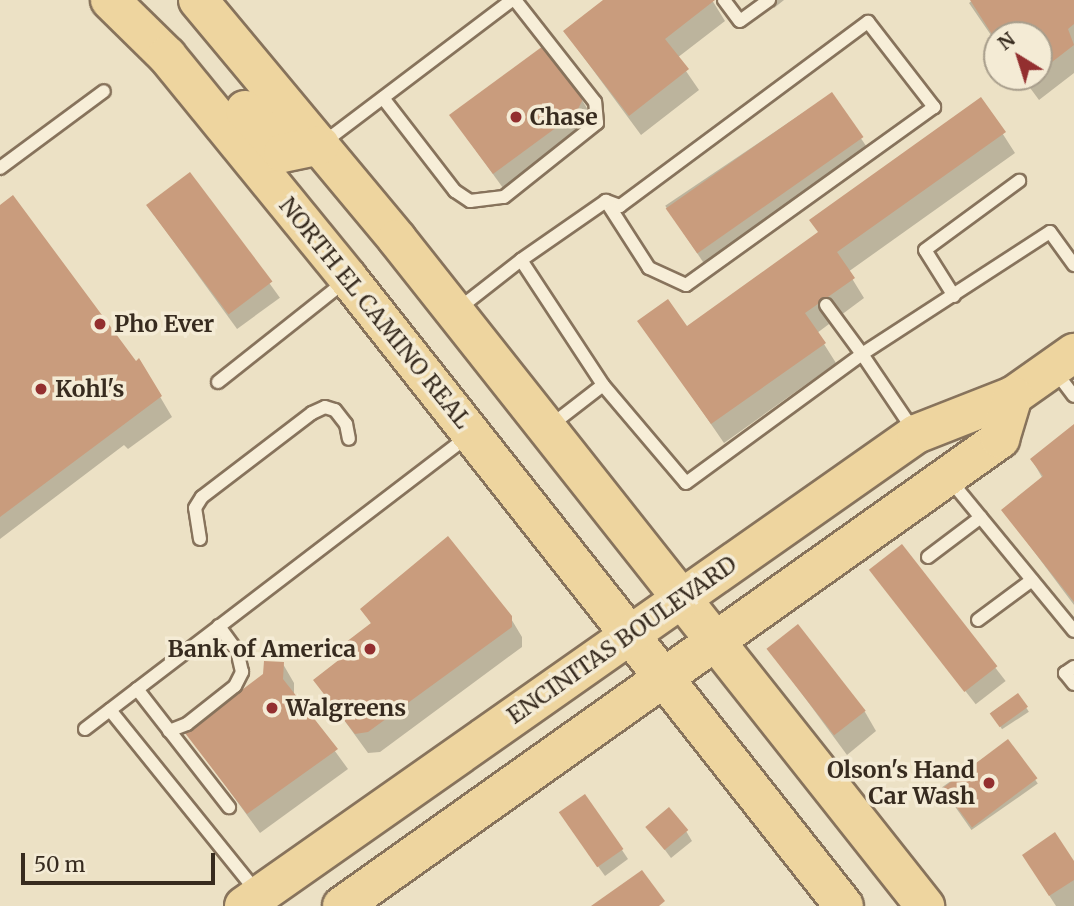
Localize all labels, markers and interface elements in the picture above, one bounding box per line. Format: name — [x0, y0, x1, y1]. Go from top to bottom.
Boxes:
north arrow — [983, 21, 1053, 91]
text: N — [993, 27, 1020, 55]
place label: Chase — [530, 103, 598, 131]
marker: Chase — [508, 109, 524, 125]
street label: NORTH EL CAMINO REAL — [273, 192, 477, 434]
place label: Pho Ever — [114, 310, 214, 338]
marker: Pho Ever — [92, 316, 108, 332]
place label: Kohl's — [55, 375, 124, 403]
marker: Kohl's — [33, 381, 49, 397]
street label: ENCINITAS BOULEVARD — [502, 550, 742, 730]
place label: Bank of America — [168, 635, 356, 663]
marker: Bank of America — [362, 641, 378, 657]
place label: Walgreens — [286, 694, 406, 722]
marker: Walgreens — [264, 700, 280, 716]
place label: Olson's Hand Car Wash — [827, 756, 975, 810]
marker: Olson's Hand Car Wash — [981, 775, 997, 791]
scale bar — [24, 839, 219, 883]
text: 50 m — [34, 851, 85, 878]

